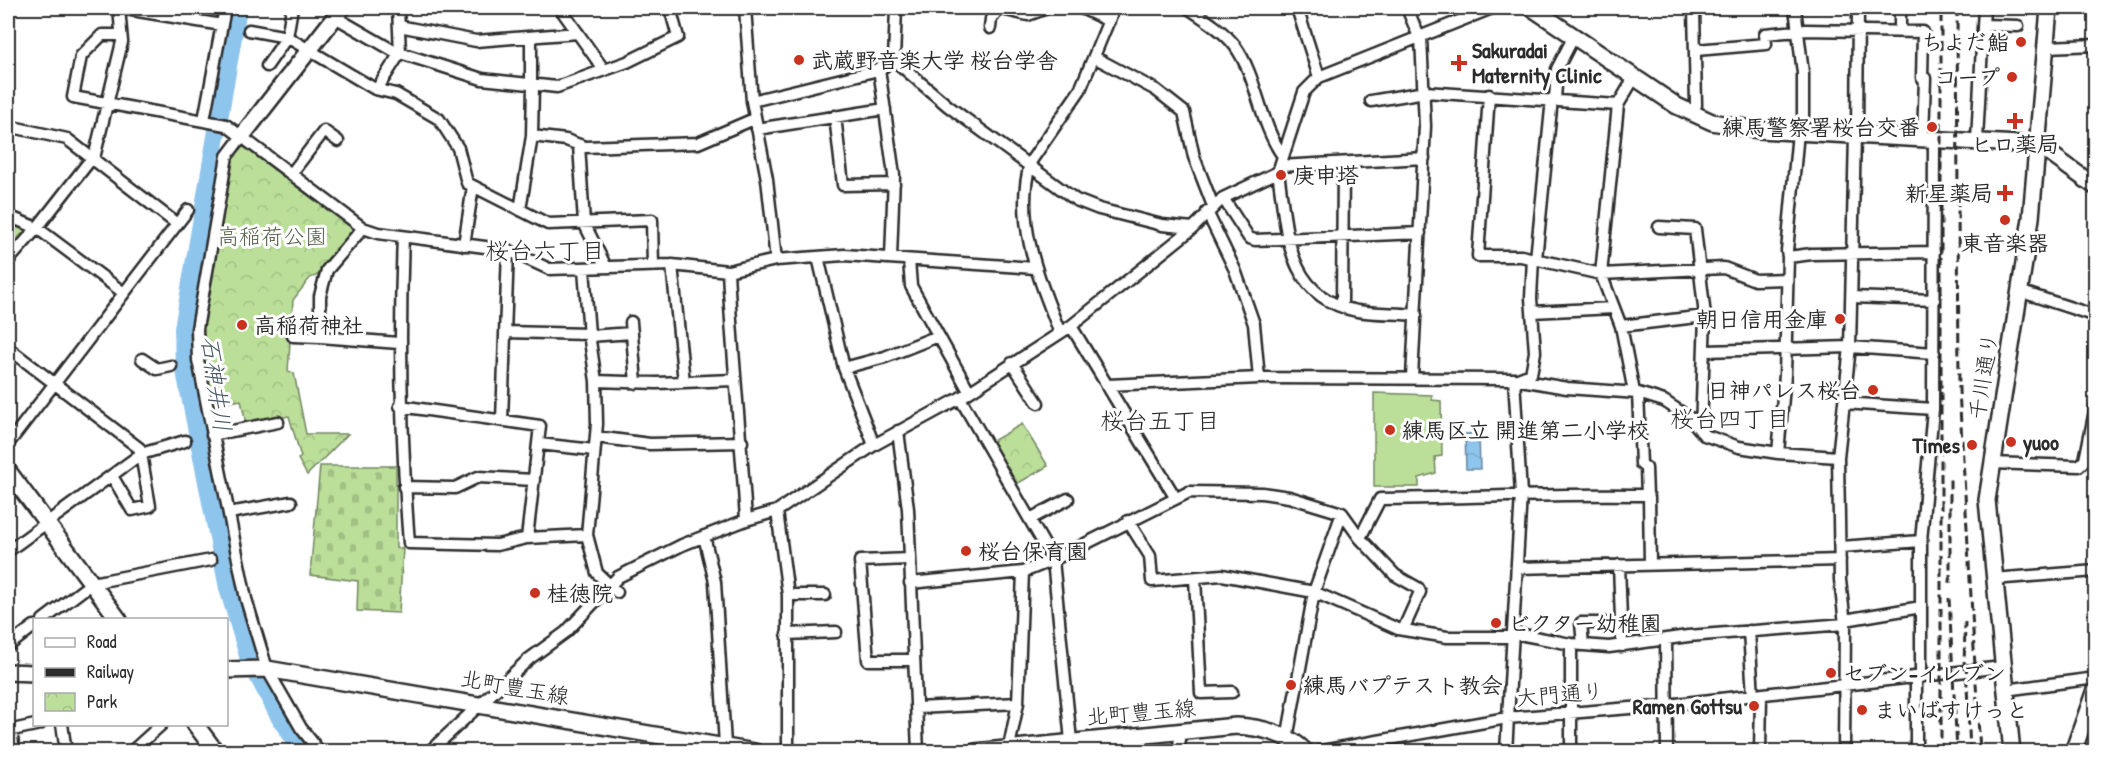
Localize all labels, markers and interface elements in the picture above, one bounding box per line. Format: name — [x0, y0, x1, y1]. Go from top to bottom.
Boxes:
place label: ちよだ鮨 — [1921, 27, 2009, 57]
place label: Sakuradai Maternity Clinic — [1472, 35, 1602, 91]
marker: ちよだ鮨 — [2014, 35, 2028, 49]
place label: 武蔵野音楽大学 桜台学舎 — [811, 45, 1058, 75]
marker: 武蔵野音楽大学 桜台学舎 — [792, 53, 806, 67]
marker: Sakuradai Maternity Clinic — [1450, 54, 1468, 72]
place label: コープ — [1935, 62, 2000, 92]
marker: コープ — [2005, 70, 2019, 84]
place label: 練馬警察署桜台交番 — [1722, 112, 1920, 142]
marker: ヒロ薬局 — [2008, 114, 2022, 128]
marker: 練馬警察署桜台交番 — [1925, 120, 1939, 134]
place label: ヒロ薬局 — [1971, 129, 2059, 159]
place label: 庚申塔 — [1293, 160, 1359, 190]
marker: 庚申塔 — [1274, 168, 1288, 182]
place label: 新星薬局 — [1905, 178, 1993, 208]
marker: 新星薬局 — [1998, 186, 2012, 200]
marker: 東音楽器 — [1998, 213, 2012, 227]
park label: 高稲荷公園 — [217, 221, 327, 251]
place label: 東音楽器 — [1961, 228, 2049, 258]
district label: 桜台六丁目 — [485, 234, 605, 266]
place label: 朝日信用金庫 — [1696, 304, 1828, 334]
place label: 高稲荷神社 — [254, 310, 364, 340]
marker: 朝日信用金庫 — [1833, 312, 1847, 326]
marker: 高稲荷神社 — [235, 318, 249, 332]
street label: 千川通り — [1961, 330, 2005, 422]
water label: 石神井川 — [194, 334, 240, 434]
place label: 日神パレス桜台 — [1707, 375, 1861, 405]
marker: 日神パレス桜台 — [1866, 383, 1880, 397]
district label: 桜台四丁目 — [1670, 402, 1790, 434]
district label: 桜台五丁目 — [1100, 404, 1220, 436]
place label: 練馬区立 開進第二小学校 — [1402, 415, 1649, 445]
marker: 練馬区立 開進第二小学校 — [1383, 423, 1397, 437]
place label: yuoo — [2022, 427, 2059, 458]
place label: Times — [1912, 430, 1961, 460]
marker: yuoo — [2004, 435, 2018, 449]
marker: Times — [1965, 438, 1979, 452]
place label: 桜台保育園 — [978, 536, 1088, 566]
marker: 桜台保育園 — [959, 544, 973, 558]
place label: 桂徳院 — [547, 578, 613, 608]
marker: 桂徳院 — [528, 586, 542, 600]
place label: ビクター幼稚園 — [1508, 608, 1662, 638]
marker: ビクター幼稚園 — [1489, 616, 1503, 630]
legend — [33, 618, 228, 726]
text: Road — [87, 629, 117, 654]
place label: セブン-イレブン — [1843, 658, 2006, 688]
text: Railway — [87, 659, 134, 684]
street label: 北町豊玉線 — [458, 663, 572, 711]
marker: セブン-イレブン — [1824, 666, 1838, 680]
place label: 練馬バプテスト教会 — [1303, 670, 1503, 700]
street label: 大門通り — [1515, 675, 1605, 713]
marker: 練馬バプテスト教会 — [1284, 678, 1298, 692]
text: Park — [87, 689, 118, 714]
place label: Ramen Gottsu — [1633, 691, 1742, 721]
street label: 北町豊玉線 — [1085, 692, 1197, 732]
place label: まいばすけっと — [1874, 695, 2028, 725]
marker: Ramen Gottsu — [1747, 699, 1761, 713]
marker: まいばすけっと — [1855, 703, 1869, 717]

